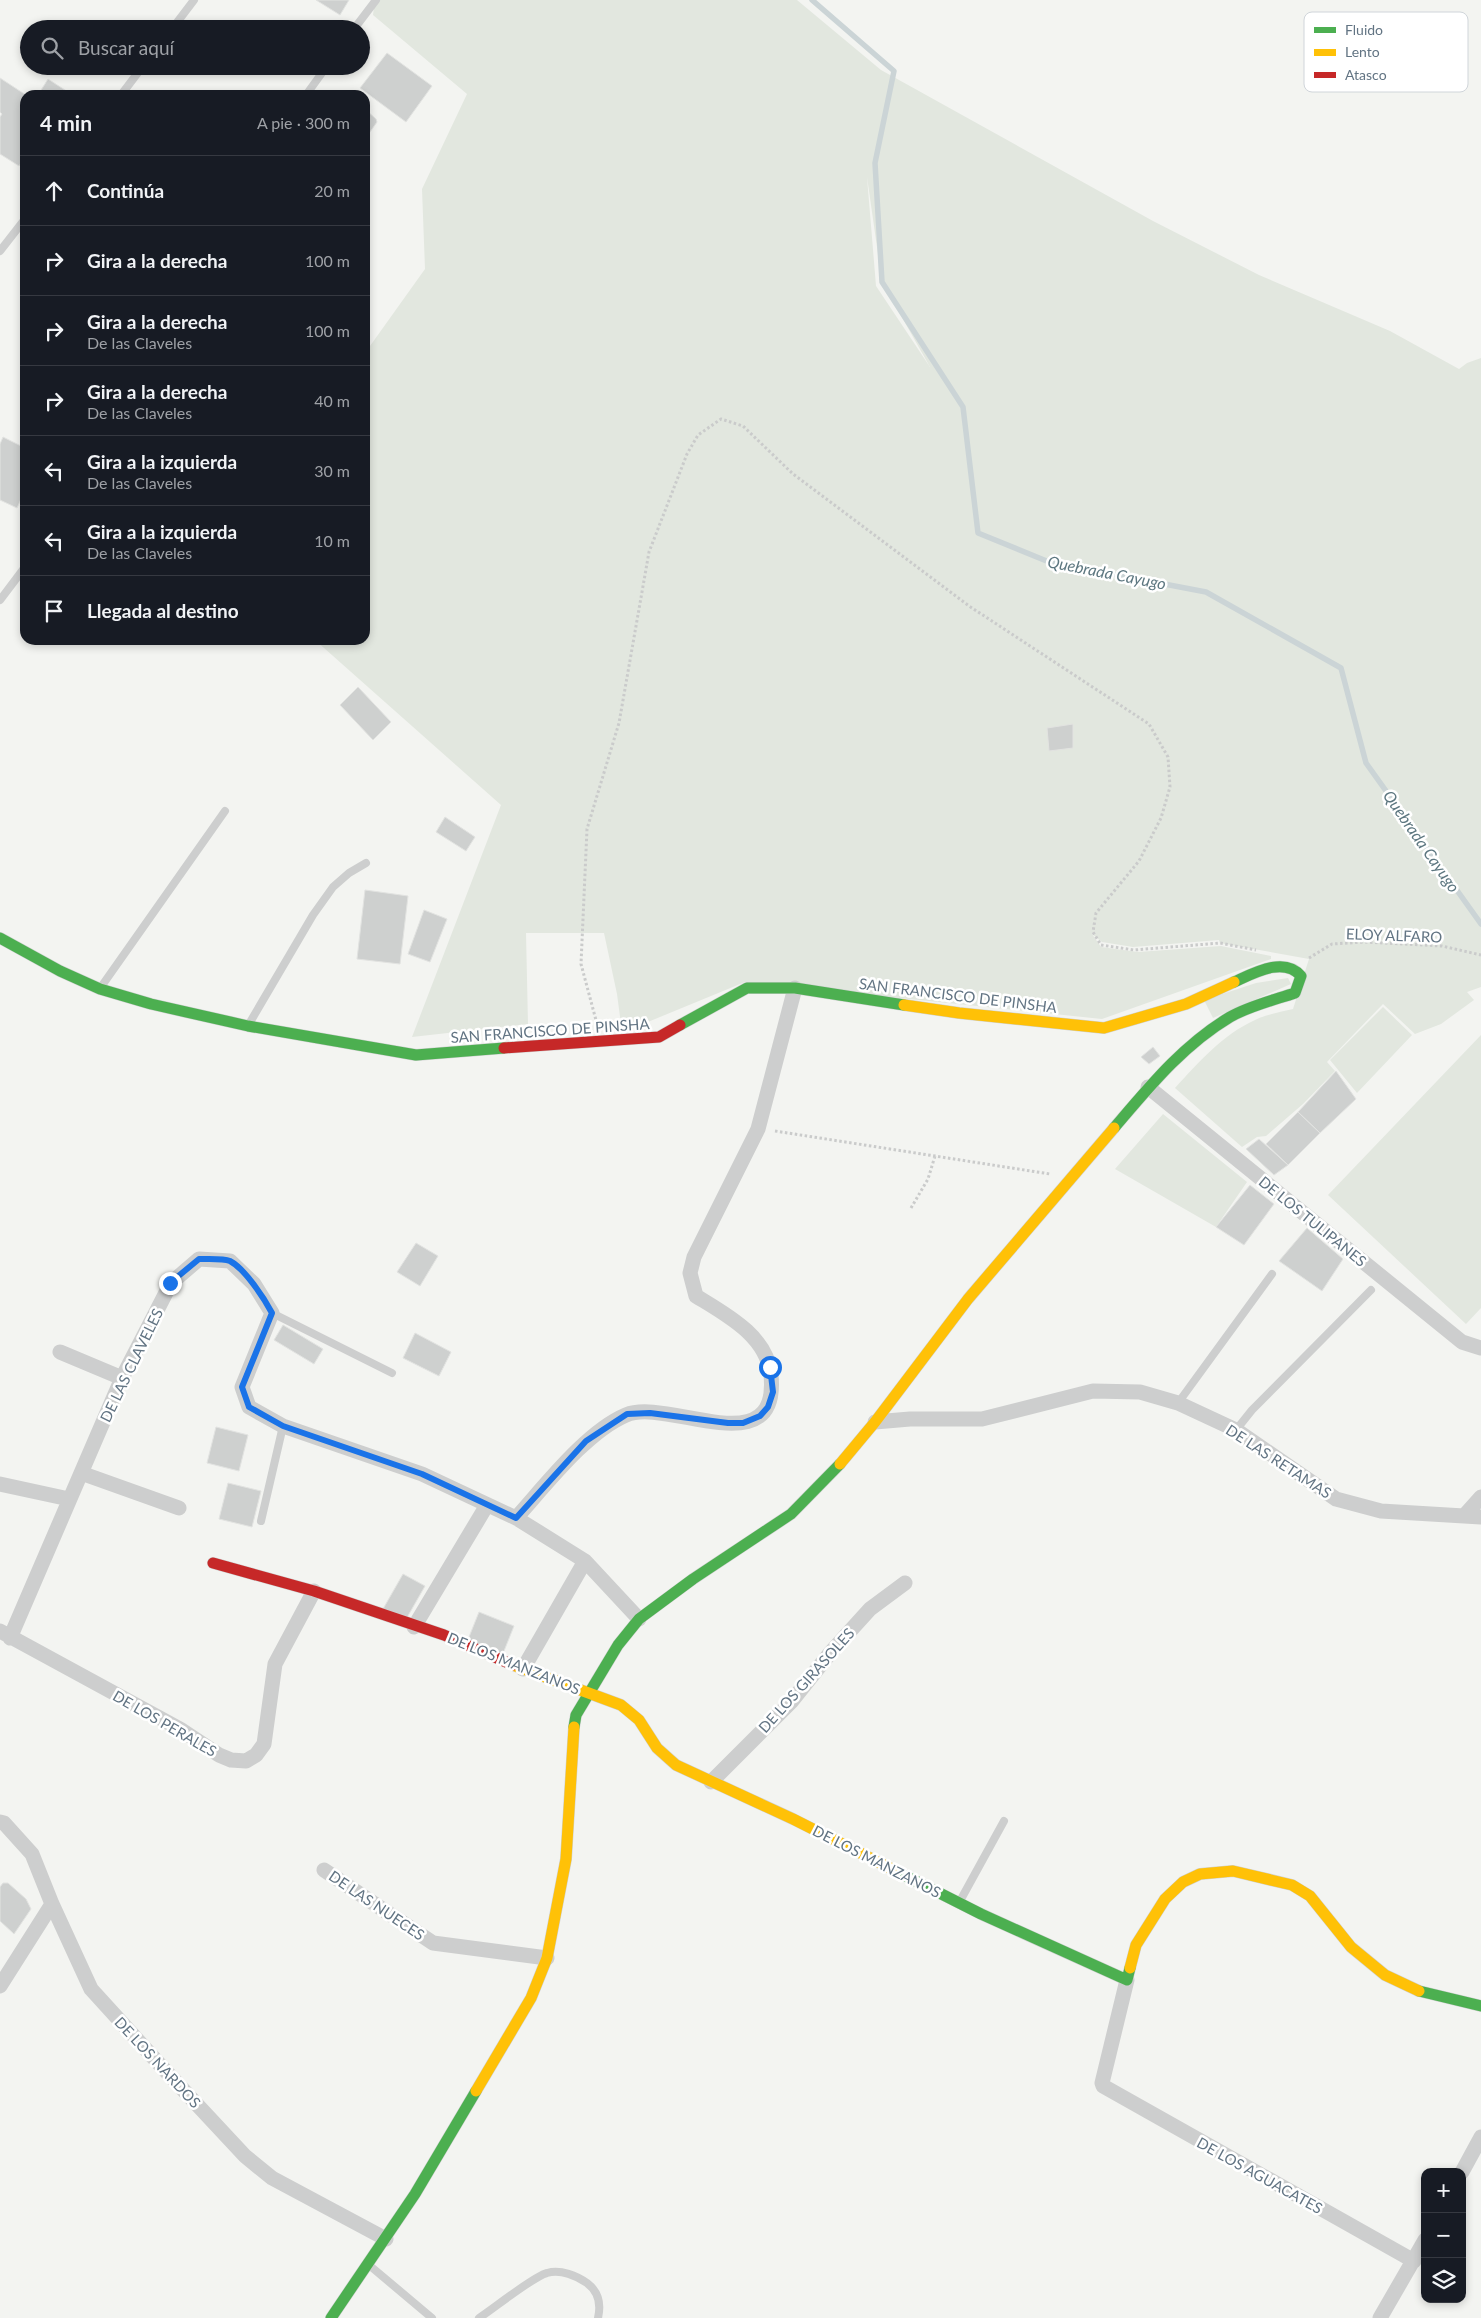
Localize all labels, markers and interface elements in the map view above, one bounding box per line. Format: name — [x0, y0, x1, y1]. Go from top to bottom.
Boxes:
legend — [1304, 12, 1468, 92]
search box — [20, 20, 370, 75]
text: Fluido — [1345, 21, 1383, 38]
icon: search — [38, 34, 66, 62]
text: Buscar aquí — [78, 36, 174, 59]
text: Lento — [1345, 43, 1380, 60]
text: Atasco — [1345, 66, 1387, 83]
text: 4 min — [40, 110, 92, 135]
text: A pie · 300 m — [257, 113, 350, 132]
icon: ahead — [40, 177, 68, 205]
text: Continúa — [87, 179, 164, 202]
text: 20 m — [314, 181, 350, 200]
icon: right — [40, 247, 68, 275]
text: Gira a la derecha — [87, 249, 227, 272]
text: 100 m — [305, 251, 350, 270]
text: Gira a la derecha — [87, 310, 227, 333]
icon: right — [40, 317, 68, 345]
text: 100 m — [305, 321, 350, 340]
text: De las Claveles — [87, 333, 192, 352]
text: Gira a la derecha — [87, 380, 227, 403]
icon: right — [40, 387, 68, 415]
text: 40 m — [314, 391, 350, 410]
text: De las Claveles — [87, 403, 192, 422]
text: Gira a la izquierda — [87, 450, 237, 473]
icon: left — [40, 457, 68, 485]
text: 30 m — [314, 461, 350, 480]
text: De las Claveles — [87, 473, 192, 492]
text: Gira a la izquierda — [87, 520, 237, 543]
icon: left — [40, 527, 68, 555]
text: 10 m — [314, 531, 350, 550]
text: De las Claveles — [87, 543, 192, 562]
water label: Quebrada Cayugo — [1046, 551, 1168, 593]
icon: arrive — [40, 597, 68, 625]
text: Llegada al destino — [87, 599, 239, 622]
water label: Quebrada Cayugo — [1380, 786, 1464, 896]
street label: ELOY ALFARO — [1346, 924, 1442, 946]
street label: SAN FRANCISCO DE PINSHA — [858, 974, 1059, 1016]
street label: SAN FRANCISCO DE PINSHA — [450, 1014, 651, 1046]
street label: DE LOS TULIPANES — [1256, 1172, 1370, 1270]
route end — [159, 1272, 182, 1295]
street label: DE LAS CLAVELES — [96, 1305, 166, 1425]
route start — [759, 1356, 782, 1379]
street label: DE LAS RETAMAS — [1223, 1420, 1335, 1502]
street label: DE LOS GIRASOLES — [754, 1624, 858, 1736]
street label: DE LOS MANZANOS — [445, 1628, 583, 1698]
street label: DE LOS PERALES — [110, 1686, 220, 1760]
street label: DE LOS MANZANOS — [810, 1821, 944, 1901]
street label: DE LAS NUECES — [326, 1866, 428, 1944]
street label: DE LOS NARDOS — [111, 2013, 205, 2111]
street label: DE LOS AGUACATES — [1194, 2133, 1326, 2217]
map controls — [1421, 2168, 1466, 2303]
button: + — [1421, 2168, 1466, 2213]
button: − — [1421, 2213, 1466, 2258]
button: layers — [1421, 2258, 1466, 2303]

